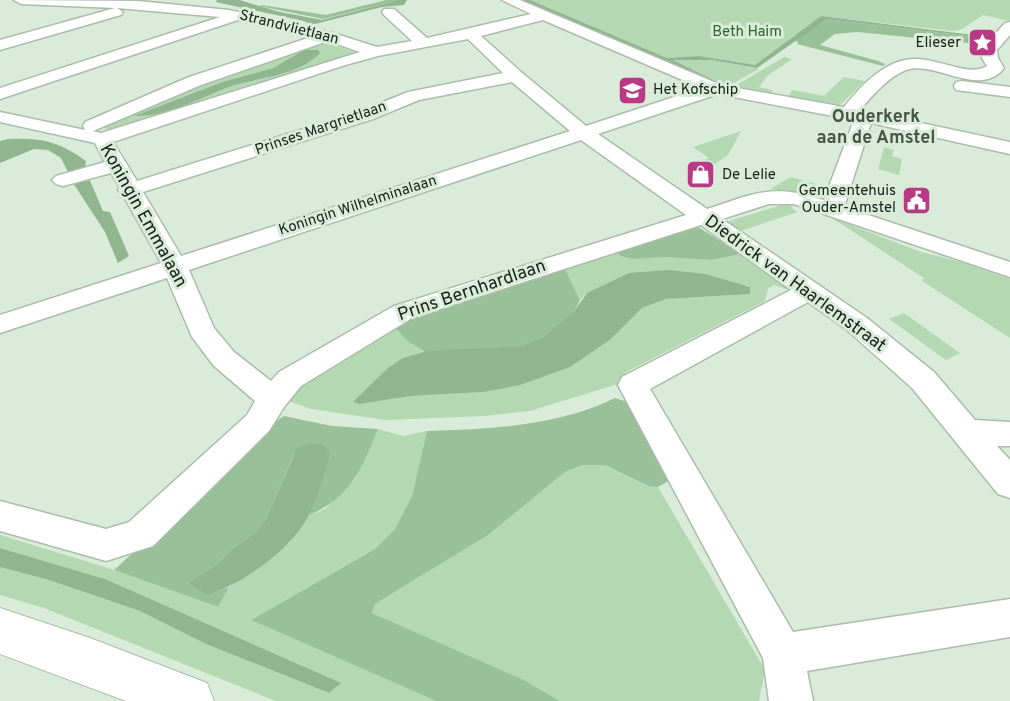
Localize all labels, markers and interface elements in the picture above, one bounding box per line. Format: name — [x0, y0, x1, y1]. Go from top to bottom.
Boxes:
street label: Strandvlietlaan — [237, 6, 341, 50]
park label: Beth Haim — [712, 23, 782, 42]
place icon: Elieser — [966, 27, 998, 59]
place label: Elieser — [915, 34, 961, 53]
school or university icon: Het Kofschip — [616, 74, 648, 106]
place label: Het Kofschip — [653, 81, 738, 100]
street label: Prinses Margrietlaan — [253, 98, 389, 160]
district label: Ouderkerk aan de Amstel — [816, 106, 936, 150]
street label: Koningin Emmalaan — [94, 140, 192, 292]
shop icon: De Lelie — [685, 159, 717, 191]
place label: De Lelie — [722, 166, 776, 185]
street label: Koningin Wilhelminalaan — [277, 171, 439, 241]
place label: Gemeentehuis Ouder-Amstel — [798, 182, 896, 218]
public building icon: Gemeentehuis Ouder-Amstel — [901, 184, 933, 216]
street label: Diedrick van Haarlemstraat — [700, 210, 890, 358]
street label: Prins Bernhardlaan — [395, 255, 549, 327]

